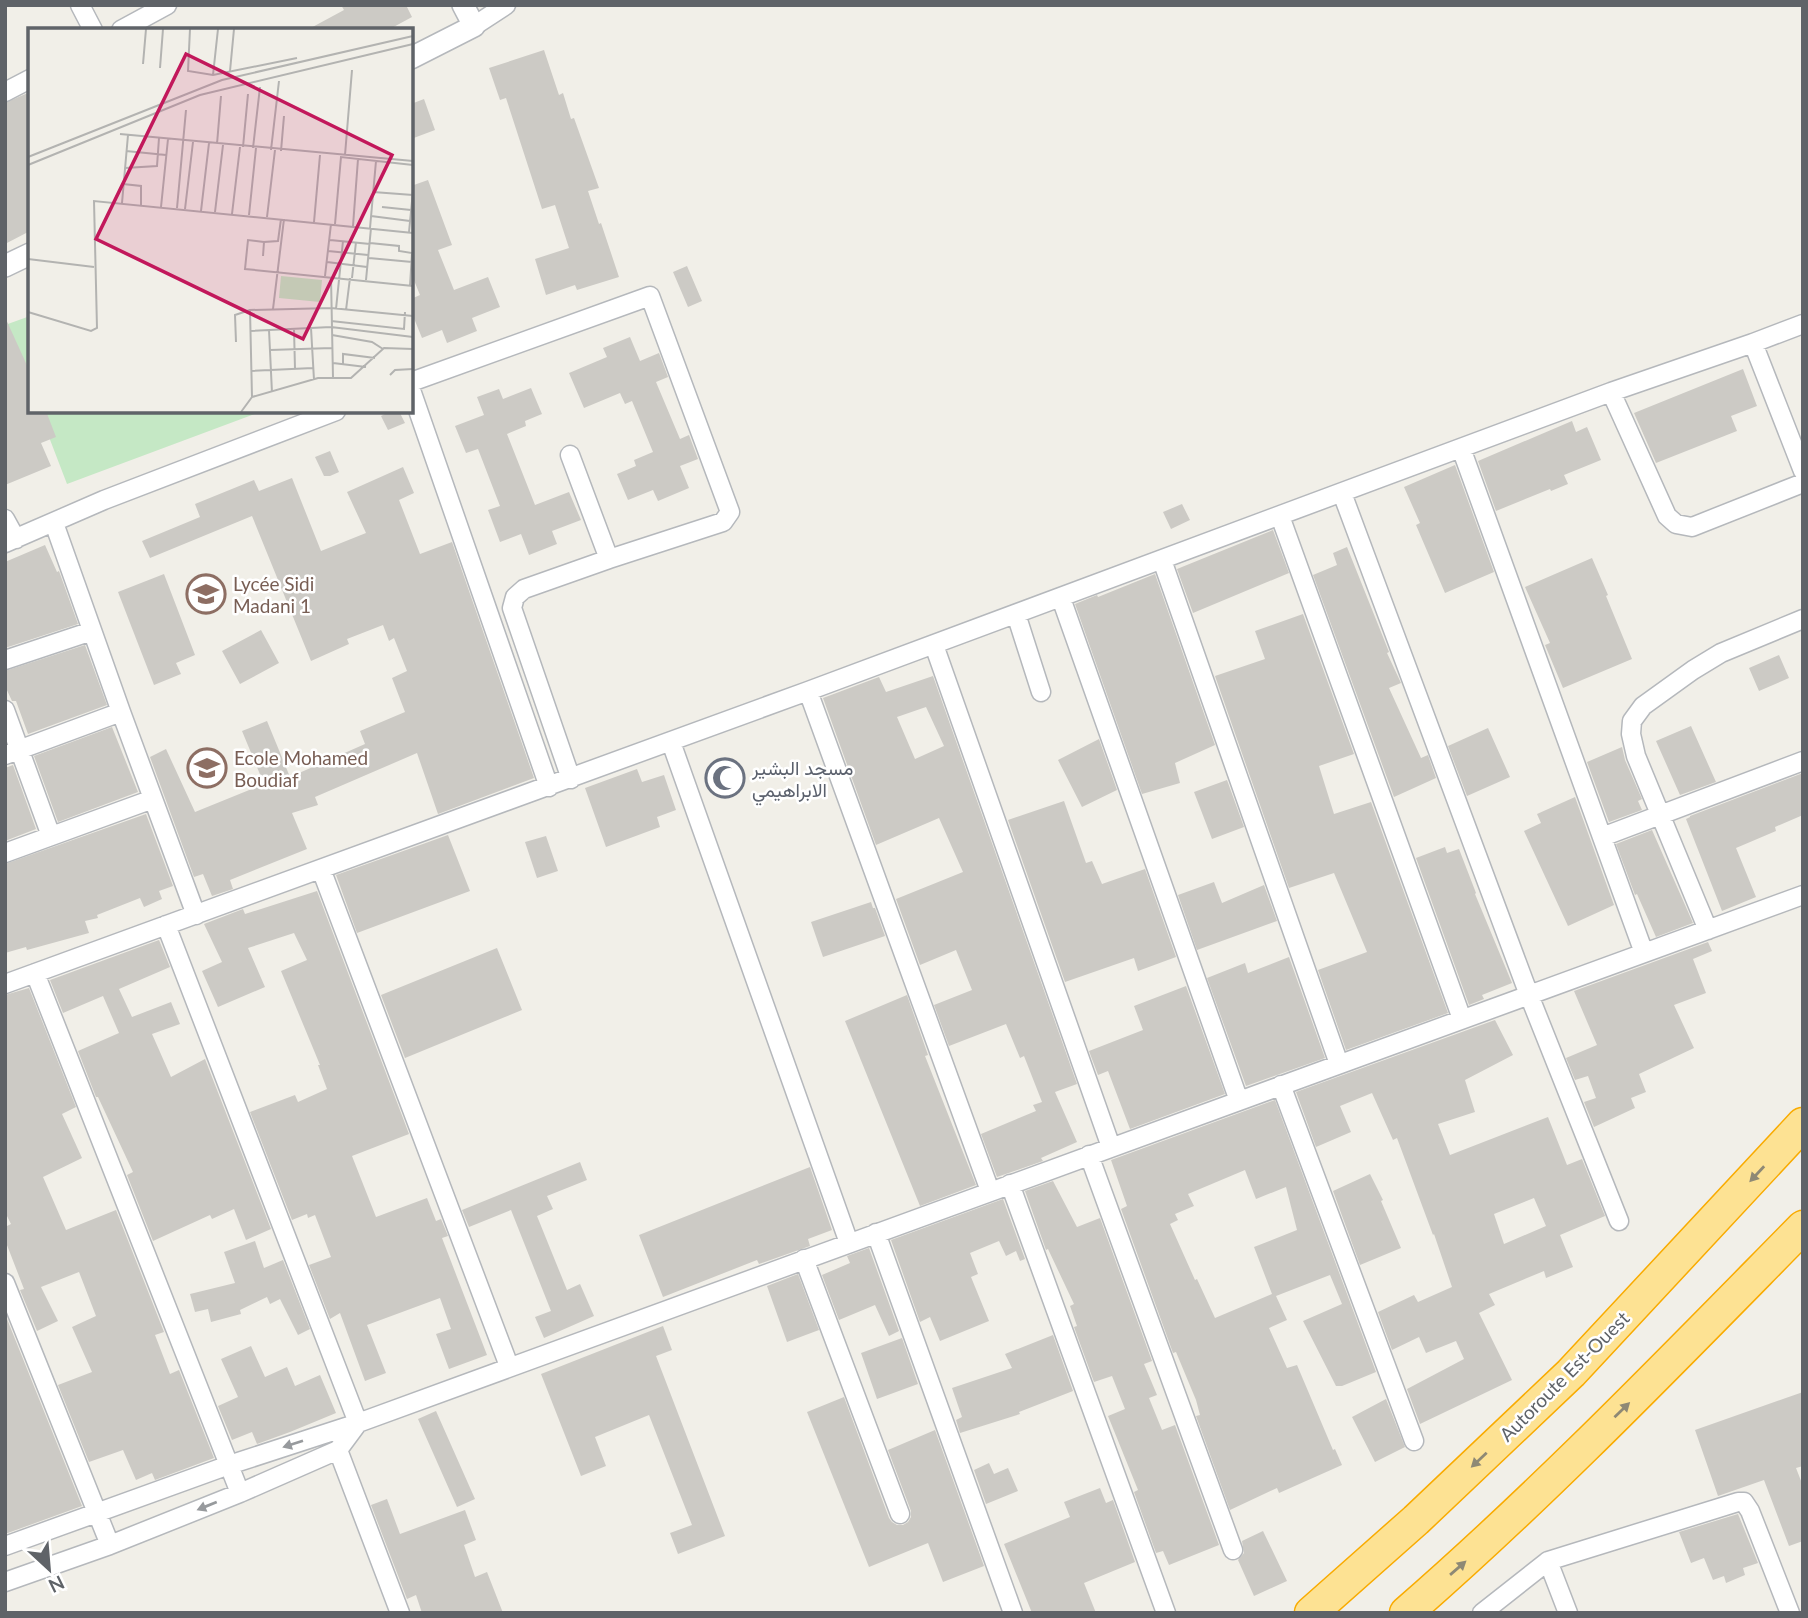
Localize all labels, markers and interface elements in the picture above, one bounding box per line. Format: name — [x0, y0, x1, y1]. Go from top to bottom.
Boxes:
inset map — [28, 28, 413, 413]
place label: Lycée Sidi Madani 1 — [233, 572, 314, 617]
school or university icon: Lycée Sidi Madani 1 — [185, 573, 227, 615]
place label: Ecole Mohamed Boudiaf — [234, 746, 368, 791]
school or university icon: Ecole Mohamed Boudiaf — [186, 747, 228, 789]
place label: مسجد البشير الابراهيمي — [751, 756, 853, 806]
mosque icon: مسجد البشير الابراهيمي — [704, 757, 746, 799]
one-way arrow — [1749, 1165, 1765, 1182]
street label: Autoroute Est-Ouest — [1494, 1306, 1634, 1446]
one-way arrow — [1613, 1403, 1630, 1419]
one-way arrow — [282, 1439, 303, 1450]
one-way arrow — [1471, 1452, 1488, 1468]
one-way arrow — [197, 1500, 218, 1511]
north arrow — [14, 1534, 84, 1604]
one-way arrow — [1449, 1561, 1466, 1576]
text: N — [45, 1571, 68, 1598]

